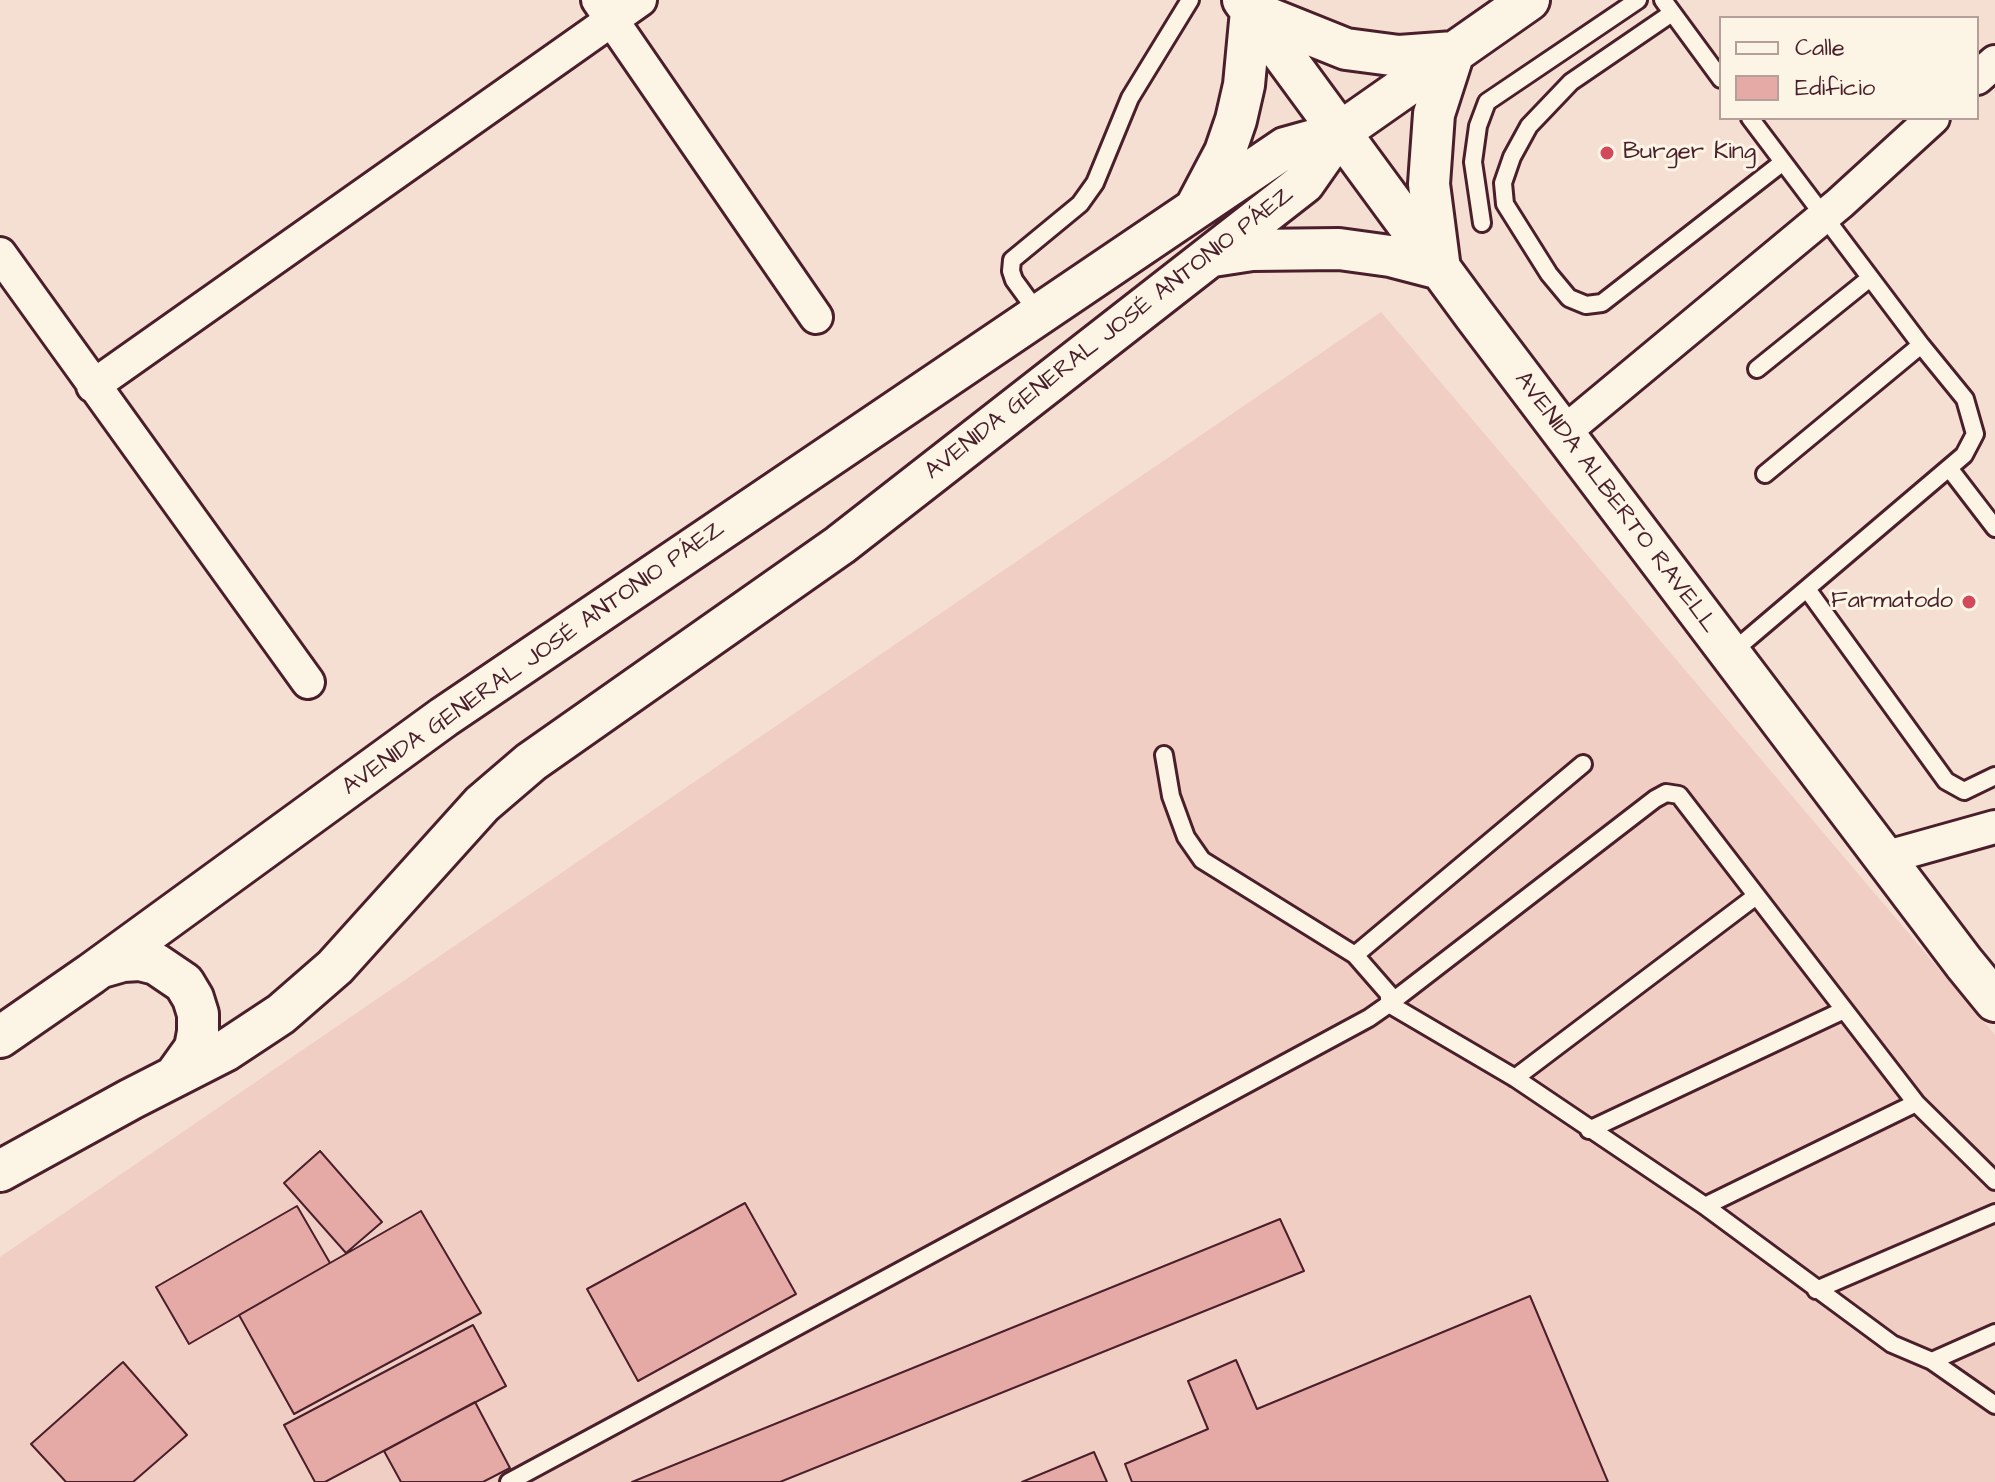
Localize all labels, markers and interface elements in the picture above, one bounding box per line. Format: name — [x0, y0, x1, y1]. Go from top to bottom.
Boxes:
legend — [1719, 16, 1979, 120]
text: Calle — [1795, 31, 1845, 65]
text: Edificio — [1795, 71, 1875, 105]
place label: Burger King — [1623, 139, 1756, 167]
marker: Burger King — [1598, 144, 1616, 162]
street label: AVENIDA GENERAL JOSÉ ANTONIO PÁEZ — [920, 181, 1300, 487]
street label: AVENIDA ALBERTO RAVELL — [1507, 367, 1723, 639]
street label: AVENIDA GENERAL JOSÉ ANTONIO PÁEZ — [337, 515, 731, 803]
place label: Farmatodo — [1831, 588, 1953, 616]
marker: Farmatodo — [1960, 593, 1978, 611]

